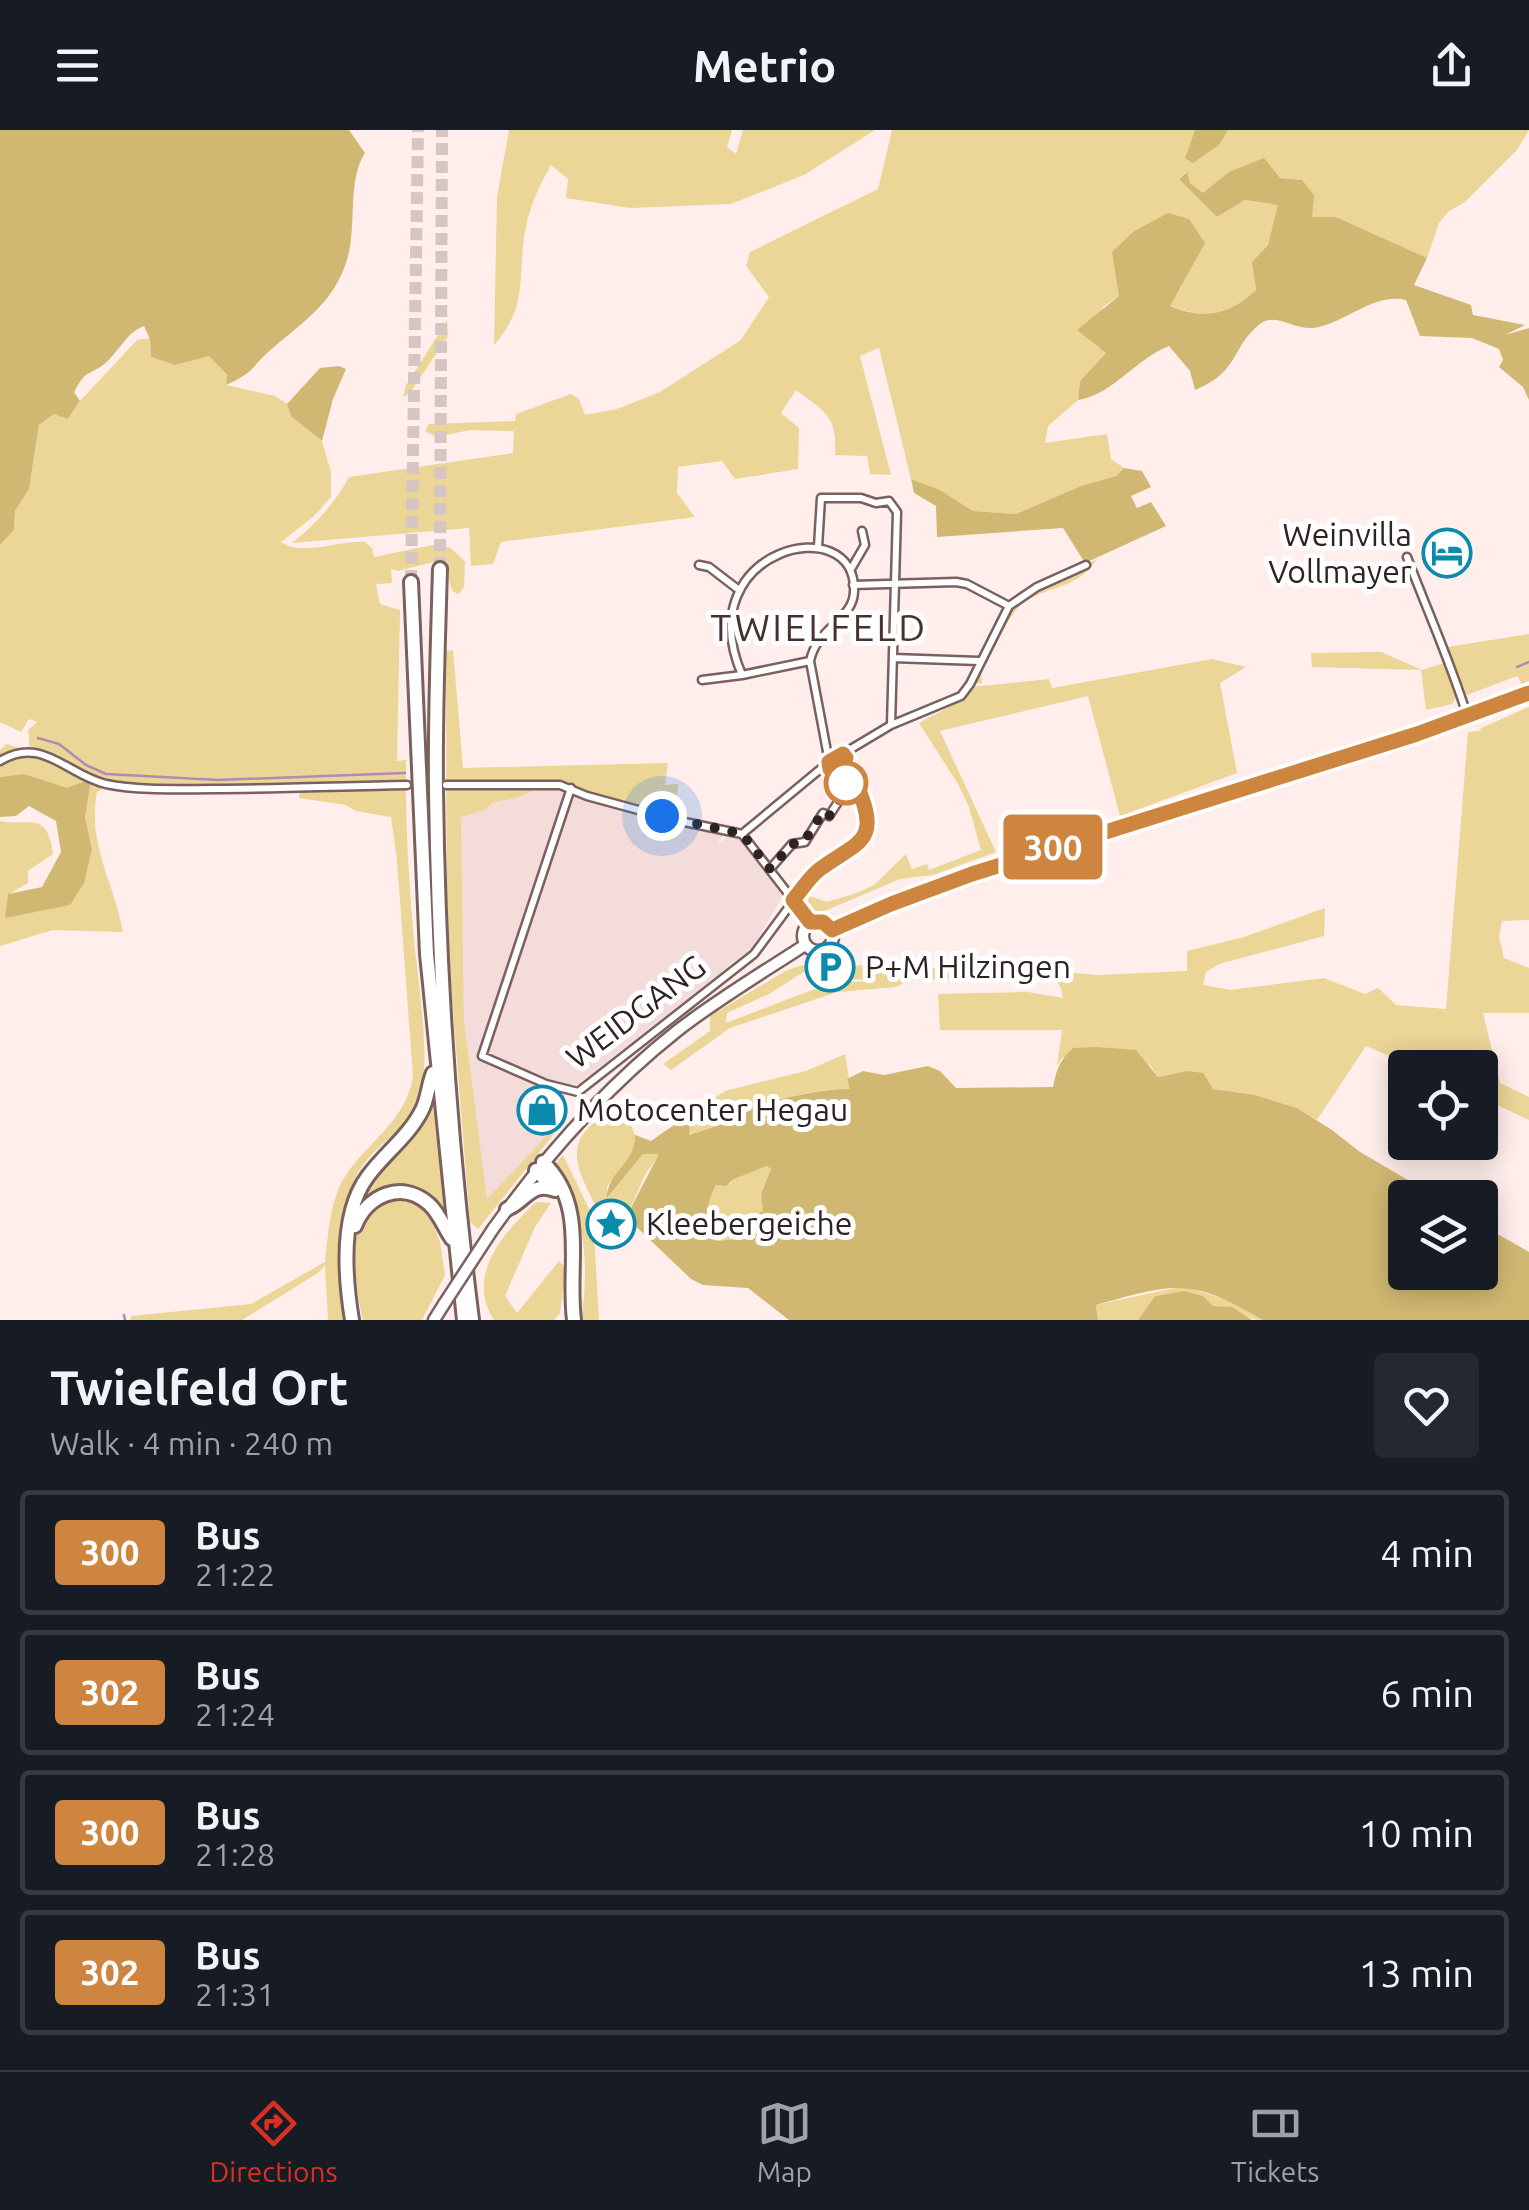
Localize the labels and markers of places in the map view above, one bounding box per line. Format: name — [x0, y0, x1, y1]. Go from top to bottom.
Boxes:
place label: Weinvilla Vollmayer — [1268, 516, 1412, 589]
hotel icon: Weinvilla Vollmayer — [1421, 527, 1473, 579]
unlabelled marker — [825, 762, 867, 804]
parking icon: P+M Hilzingen — [804, 941, 856, 993]
place label: P+M Hilzingen — [865, 948, 1071, 984]
shop icon: Motocenter Hegau — [516, 1084, 568, 1136]
place label: Motocenter Hegau — [577, 1091, 848, 1127]
place icon: Kleebergeiche — [585, 1198, 637, 1250]
place label: Kleebergeiche — [646, 1205, 852, 1241]

